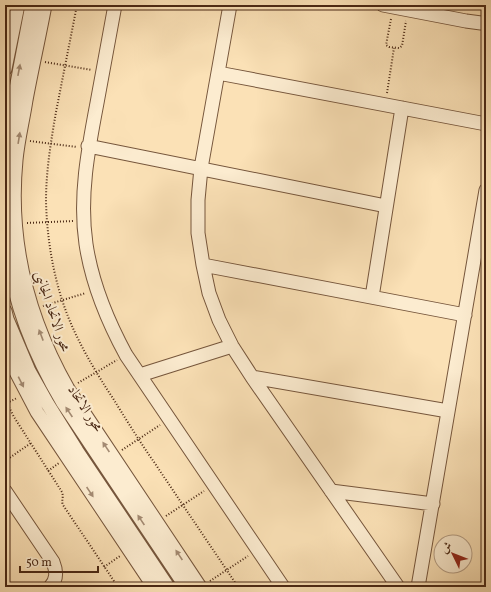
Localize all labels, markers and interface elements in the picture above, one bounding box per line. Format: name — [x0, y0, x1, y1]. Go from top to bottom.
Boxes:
one-way arrow — [17, 64, 23, 76]
one-way arrow — [16, 132, 22, 144]
street label: محور الاتحاد الجانبى — [29, 269, 74, 355]
one-way arrow — [38, 328, 44, 340]
one-way arrow — [18, 376, 25, 388]
street label: محور الاتحاد — [63, 382, 107, 436]
one-way arrow — [65, 406, 73, 417]
one-way arrow — [102, 441, 110, 452]
one-way arrow — [86, 487, 94, 497]
one-way arrow — [137, 514, 145, 525]
north arrow — [433, 534, 473, 574]
text: ش — [438, 539, 456, 557]
scale bar — [20, 548, 98, 574]
one-way arrow — [175, 549, 183, 560]
text: 50 m — [26, 555, 52, 571]

